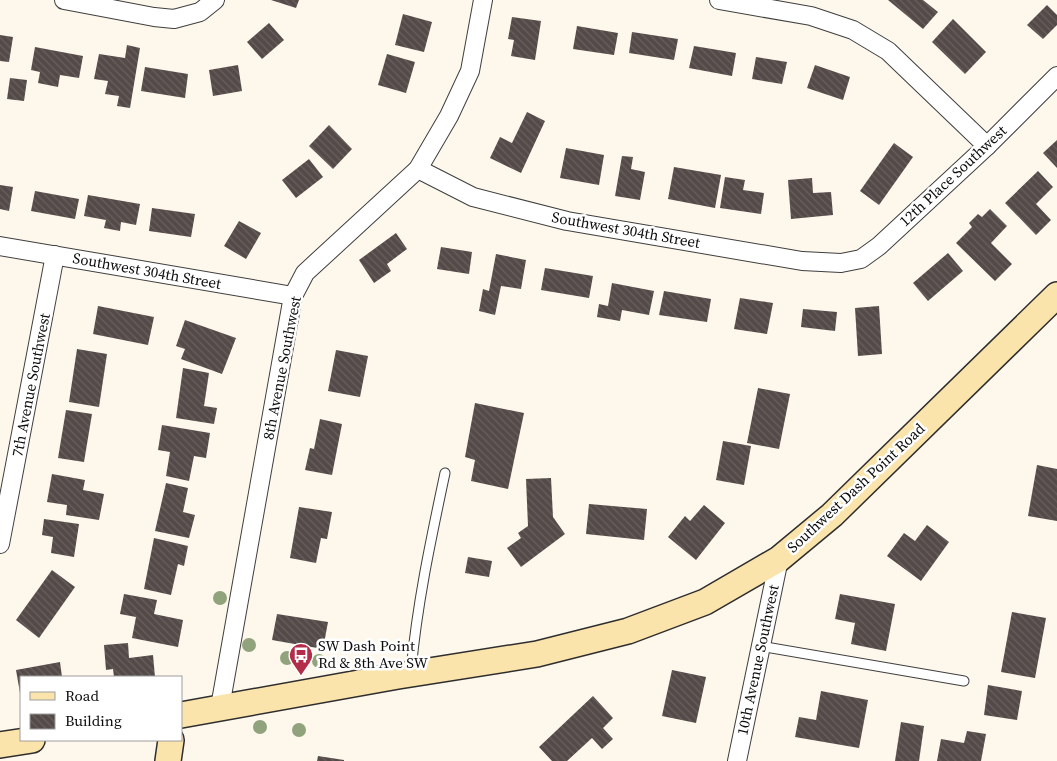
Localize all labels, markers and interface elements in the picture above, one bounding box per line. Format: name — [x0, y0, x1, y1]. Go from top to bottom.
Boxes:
street label: 12th Place Southwest — [894, 120, 1011, 231]
street label: Southwest 304th Street — [550, 206, 702, 253]
street label: Southwest 304th Street — [71, 247, 223, 294]
street label: 8th Avenue Southwest — [257, 294, 306, 441]
street label: 7th Avenue Southwest — [6, 311, 55, 458]
street label: Southwest Dash Point Road — [782, 418, 930, 557]
street label: 10th Avenue Southwest — [731, 583, 784, 737]
place label: SW Dash Point Rd & 8th Ave SW — [318, 635, 429, 673]
bus stop icon: SW Dash Point Rd & 8th Ave SW — [288, 642, 314, 676]
legend — [20, 676, 182, 741]
text: Road — [65, 685, 99, 706]
text: Building — [65, 710, 122, 731]

